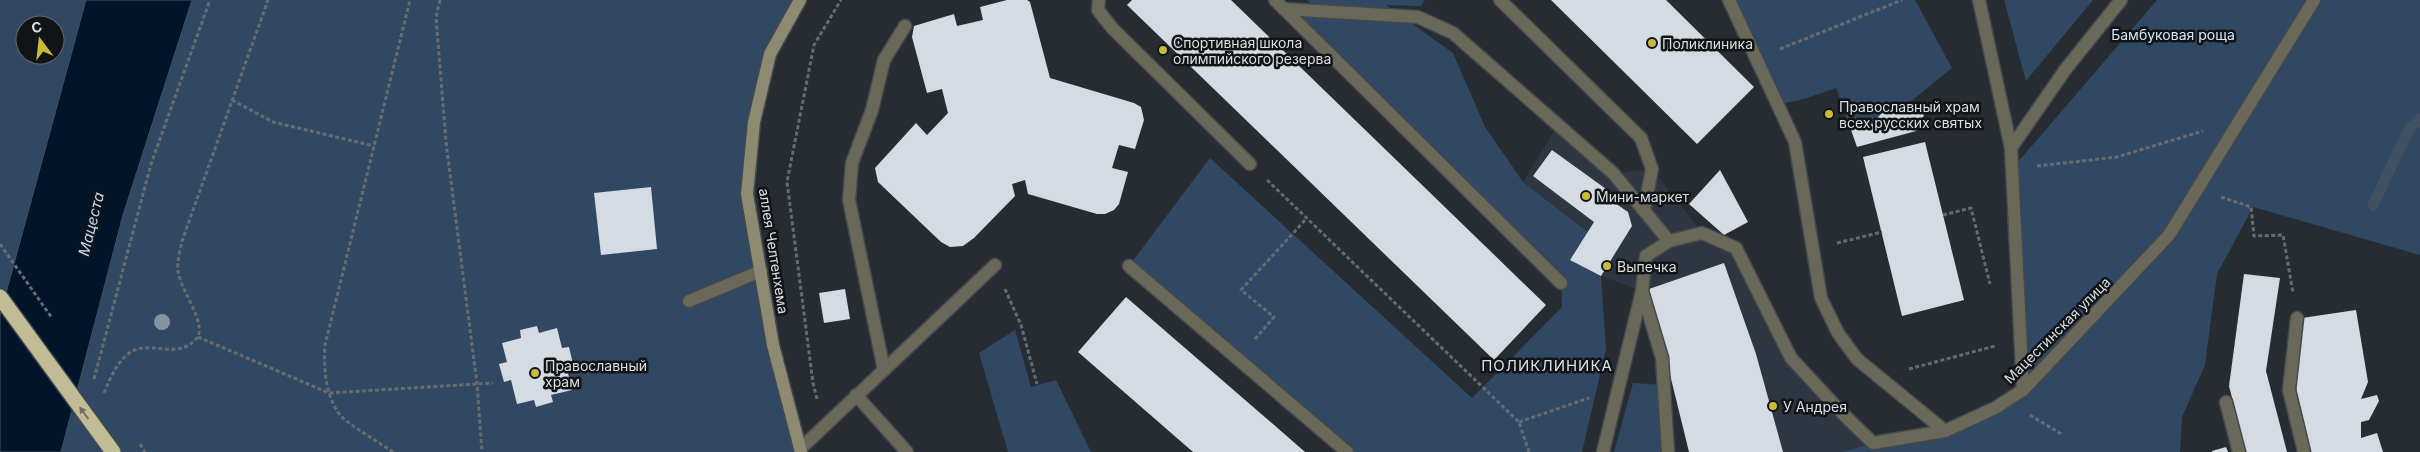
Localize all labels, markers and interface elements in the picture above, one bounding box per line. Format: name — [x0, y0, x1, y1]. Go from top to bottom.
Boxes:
north arrow — [15, 15, 65, 65]
text: С — [29, 17, 44, 37]
park label: Бамбуковая роща — [2111, 26, 2235, 43]
place label: Спортивная школа олимпийского резерва — [1173, 34, 1331, 67]
place label: Поликлиника — [1662, 35, 1753, 52]
marker: Поликлиника — [1646, 37, 1658, 49]
marker: Спортивная школа олимпийского резерва — [1157, 44, 1169, 56]
place label: Православный храм всех русских святых — [1839, 98, 1982, 131]
marker: Православный храм всех русских святых — [1823, 108, 1835, 120]
street label: аллея Челтенхема — [756, 187, 792, 315]
place label: Мини-маркет — [1596, 188, 1690, 205]
water label: Мацеста — [74, 190, 108, 258]
marker: Мини-маркет — [1580, 190, 1592, 202]
place label: Выпечка — [1617, 258, 1677, 275]
marker: Выпечка — [1601, 260, 1613, 272]
street label: Мацестинская улица — [2000, 273, 2114, 387]
district label: ПОЛИКЛИНИКА — [1481, 356, 1613, 375]
place label: Православный храм — [545, 357, 647, 390]
marker: Православный храм — [529, 367, 541, 379]
place label: У Андрея — [1783, 398, 1847, 415]
marker: У Андрея — [1767, 400, 1779, 412]
one-way arrow — [79, 406, 89, 419]

